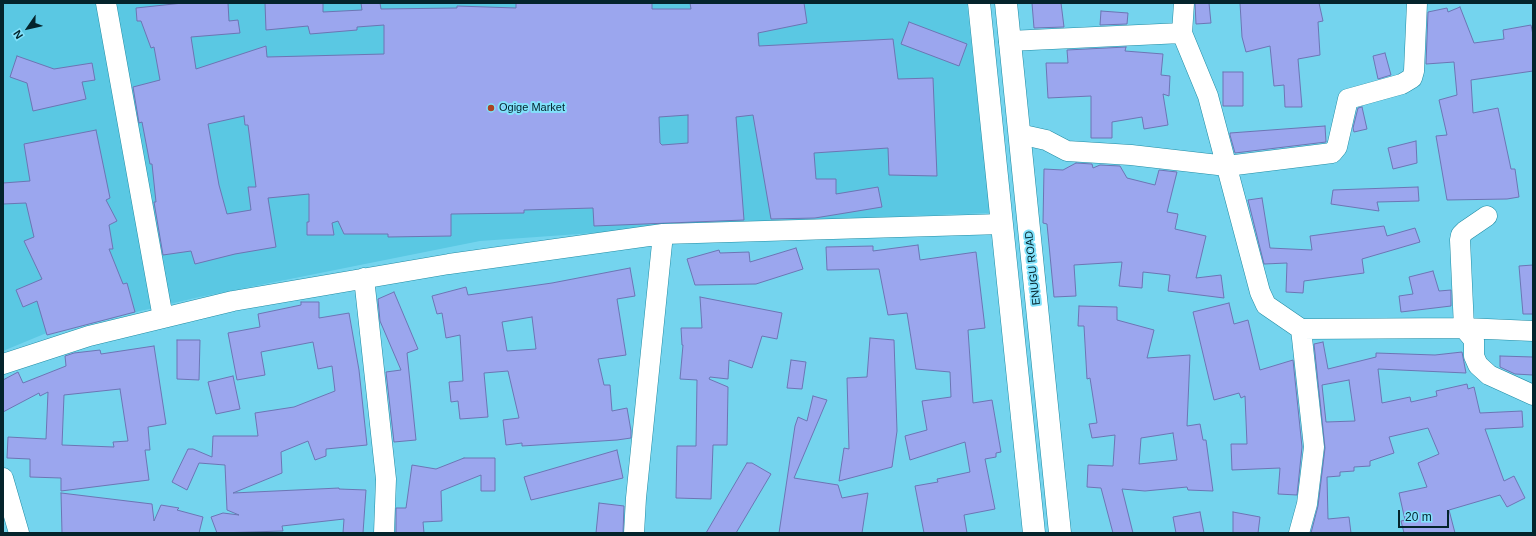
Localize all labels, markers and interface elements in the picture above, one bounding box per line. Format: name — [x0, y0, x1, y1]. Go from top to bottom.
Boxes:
north arrow — [8, 8, 48, 48]
text: N — [11, 28, 25, 41]
place label: Ogige Market — [499, 101, 565, 115]
marker: Ogige Market — [486, 103, 496, 113]
street label: ENUGU ROAD — [1023, 230, 1043, 306]
scale bar — [1400, 502, 1451, 528]
text: 20 m — [1405, 510, 1432, 524]

